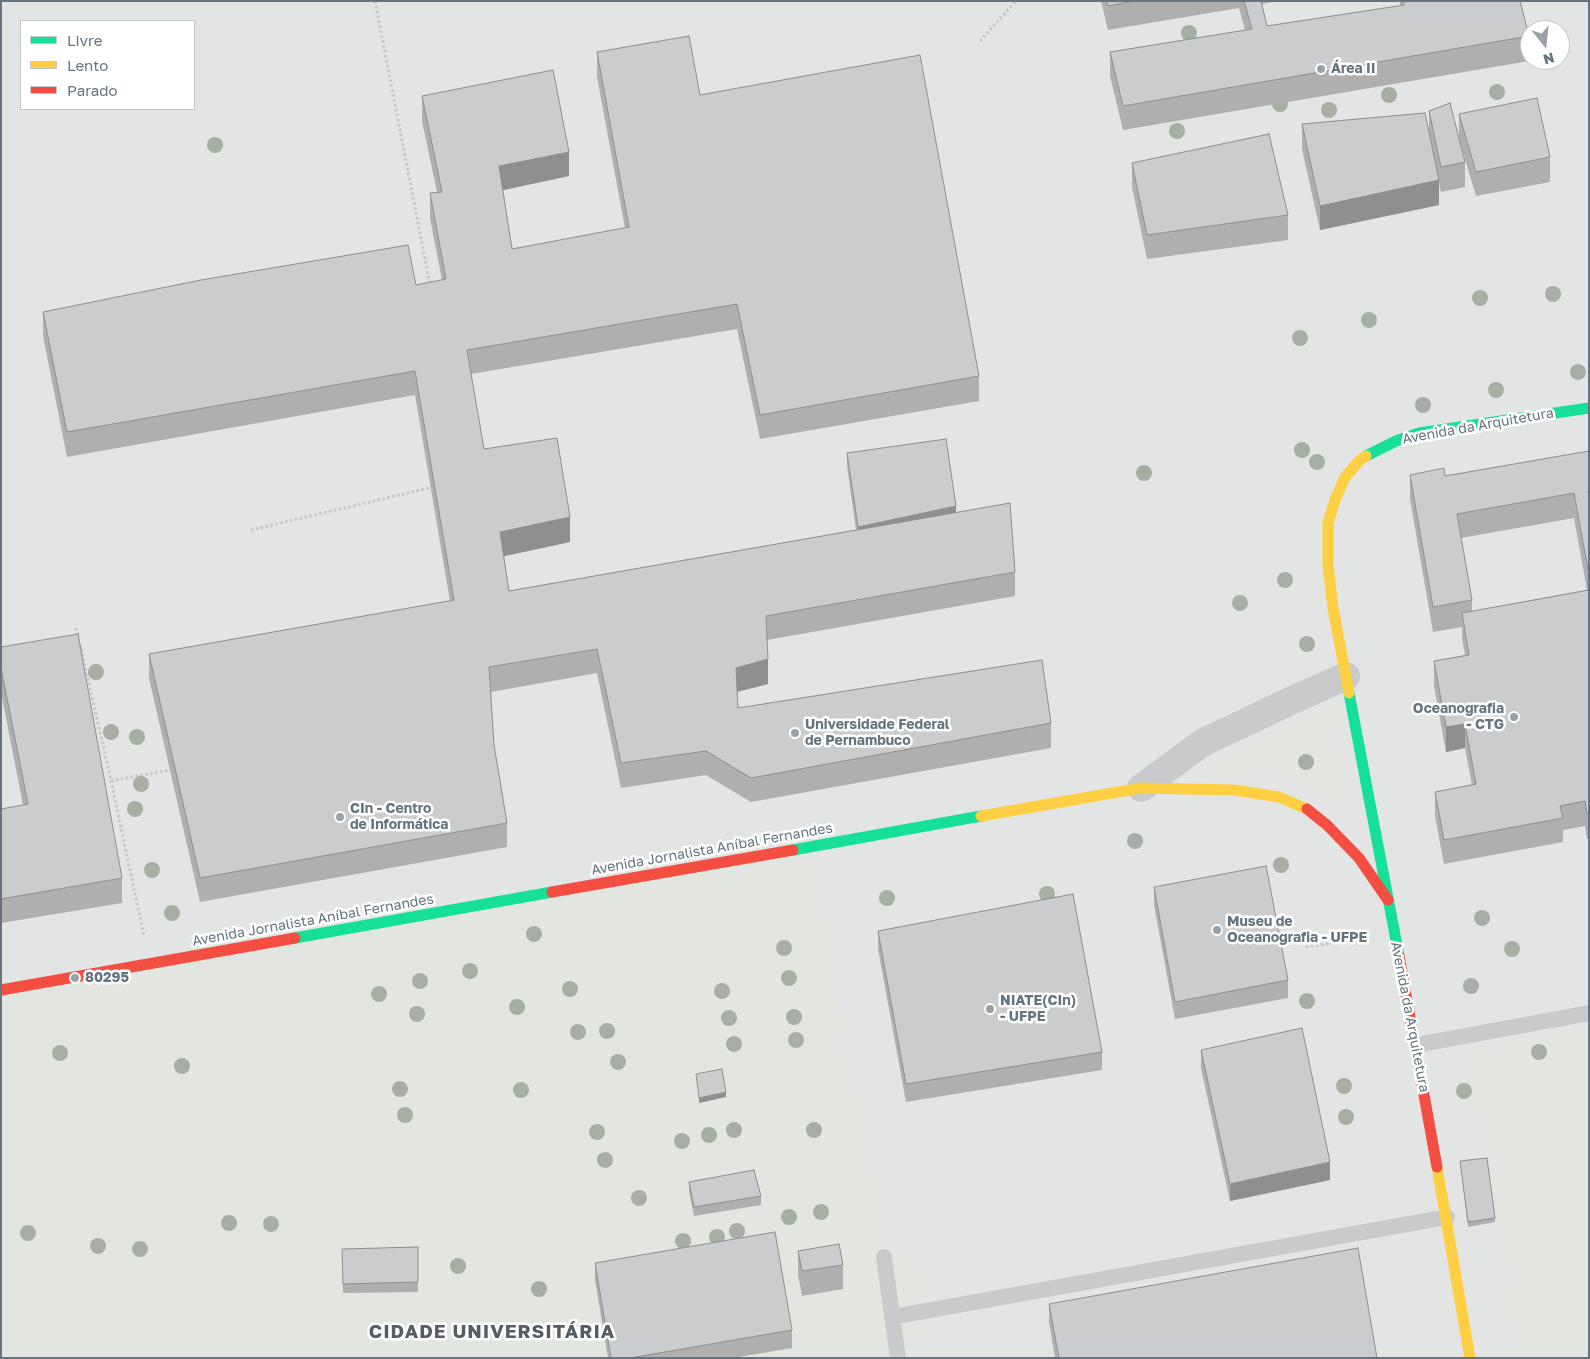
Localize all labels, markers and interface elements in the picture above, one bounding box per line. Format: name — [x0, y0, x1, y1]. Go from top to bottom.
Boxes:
legend — [20, 20, 195, 110]
north arrow — [1520, 20, 1570, 70]
text: Livre — [67, 31, 102, 49]
text: N — [1542, 49, 1556, 69]
text: Lento — [67, 56, 108, 74]
place label: Área II — [1331, 61, 1376, 77]
marker: Área II — [1315, 63, 1327, 75]
text: Parado — [67, 81, 118, 99]
street label: Avenida da Arquitetura — [1401, 404, 1555, 448]
place label: Oceanografia - CTG — [1413, 701, 1504, 734]
marker: Oceanografia - CTG — [1508, 711, 1520, 723]
place label: Universidade Federal de Pernambuco — [805, 717, 950, 750]
marker: Universidade Federal de Pernambuco — [789, 727, 801, 739]
place label: CIn - Centro de Informática — [350, 801, 448, 834]
marker: CIn - Centro de Informática — [334, 811, 346, 823]
street label: Avenida Jornalista Aníbal Fernandes — [590, 819, 834, 879]
street label: Avenida Jornalista Aníbal Fernandes — [191, 890, 435, 950]
place label: Museu de Oceanografia - UFPE — [1227, 914, 1367, 946]
marker: Museu de Oceanografia - UFPE — [1211, 924, 1223, 936]
street label: Avenida da Arquitetura — [1387, 940, 1433, 1094]
place label: 80295 — [85, 970, 129, 986]
marker: 80295 — [69, 972, 81, 984]
place label: NIATE(CIn) - UFPE — [1000, 993, 1076, 1026]
marker: NIATE(CIn) - UFPE — [984, 1003, 996, 1015]
district label: CIDADE UNIVERSITÁRIA — [366, 1321, 618, 1343]

